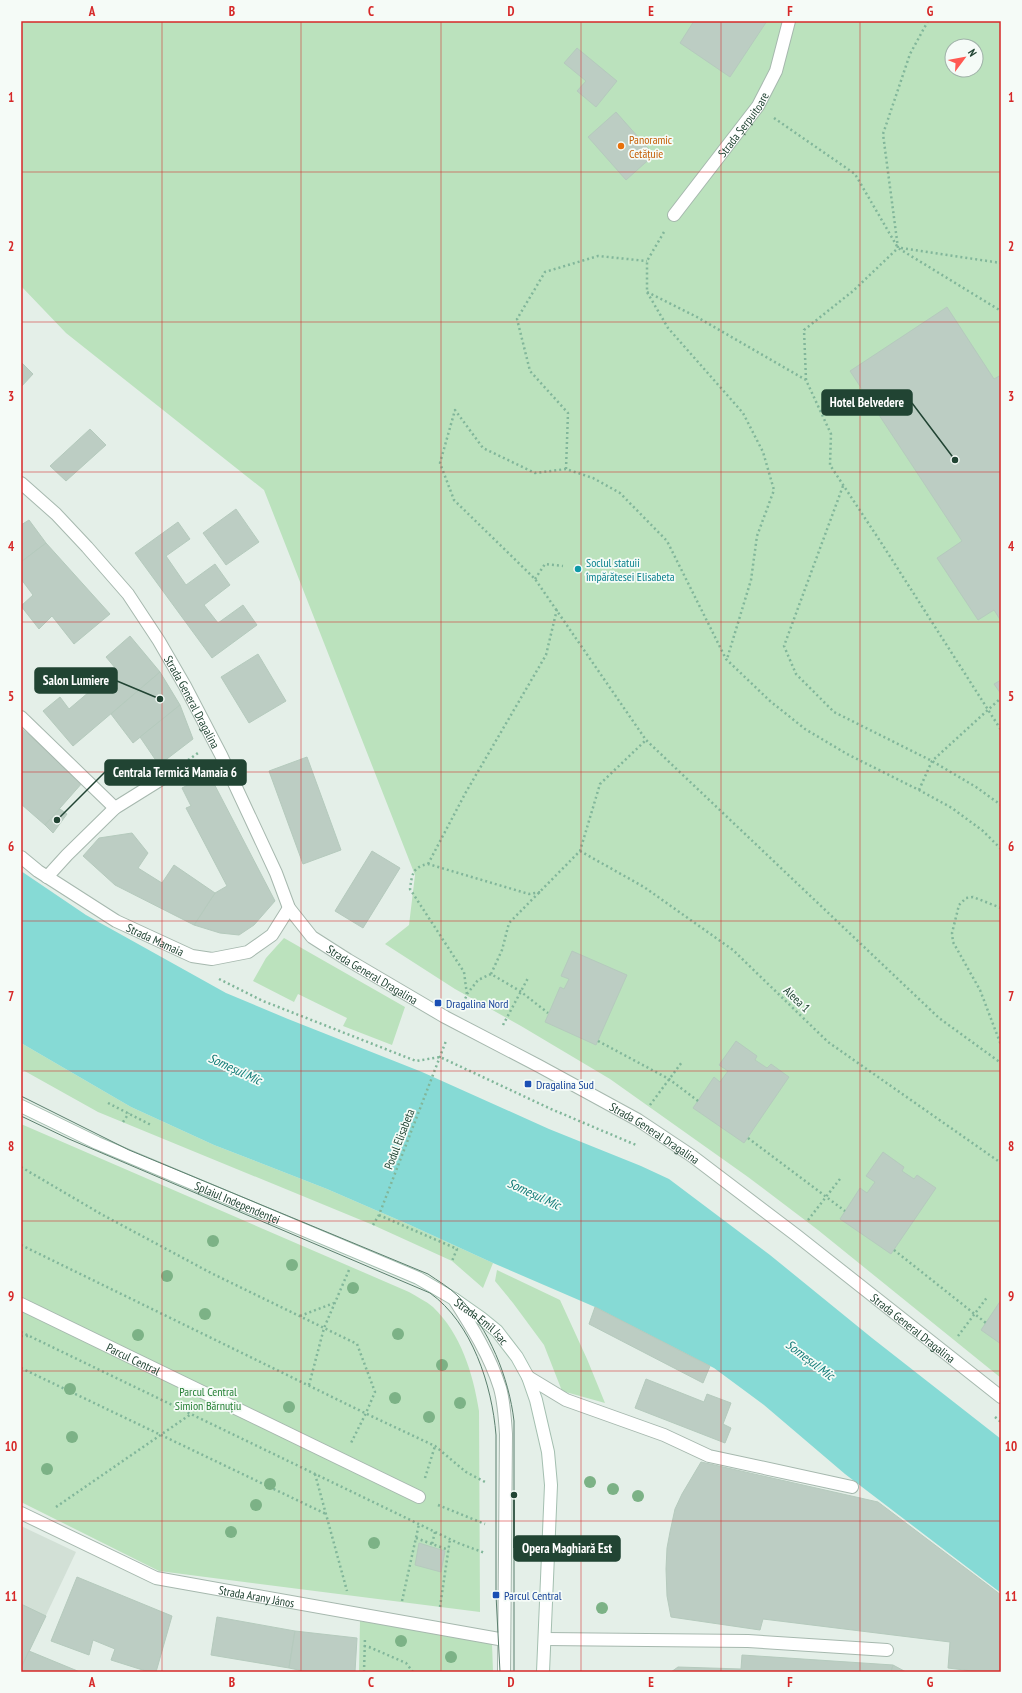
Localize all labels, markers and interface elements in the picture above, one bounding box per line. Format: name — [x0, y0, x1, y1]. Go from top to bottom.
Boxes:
text: A — [88, 3, 96, 20]
text: B — [229, 3, 235, 20]
text: C — [368, 3, 374, 20]
text: D — [508, 3, 515, 20]
text: E — [648, 3, 654, 20]
text: F — [787, 3, 793, 20]
text: G — [927, 3, 934, 20]
north arrow — [944, 38, 984, 78]
text: N — [965, 46, 980, 59]
text: 1 — [8, 89, 14, 106]
street label: Strada Șerpuitoare — [714, 89, 772, 160]
text: 1 — [1008, 89, 1014, 106]
place label: Panoramic Cetățuie — [629, 132, 673, 161]
marker: Panoramic Cetățuie — [616, 141, 626, 151]
text: 2 — [8, 238, 14, 255]
text: 2 — [1008, 238, 1014, 255]
text: 3 — [8, 388, 14, 405]
text: 3 — [1008, 388, 1014, 405]
callout: Hotel Belvedere — [822, 390, 912, 415]
text: Hotel Belvedere — [830, 394, 905, 411]
text: 4 — [8, 538, 15, 555]
text: 4 — [1008, 538, 1015, 555]
place label: Soclul statuii împărătesei Elisabeta — [585, 555, 675, 584]
marker: Soclul statuii împărătesei Elisabeta — [573, 564, 583, 574]
street label: Strada General Dragalina — [161, 652, 224, 751]
callout: Salon Lumiere — [35, 668, 117, 693]
text: Salon Lumiere — [43, 672, 110, 689]
text: 5 — [8, 688, 14, 705]
text: 5 — [1008, 688, 1014, 705]
callout: Centrala Termică Mamaia 6 — [105, 760, 246, 785]
text: Centrala Termică Mamaia 6 — [113, 764, 237, 781]
text: 6 — [8, 838, 14, 855]
text: 6 — [1008, 838, 1014, 855]
street label: Strada Mamaia — [124, 919, 187, 959]
street label: Strada General Dragalina — [324, 941, 421, 1007]
street label: Aleea 1 — [781, 983, 813, 1015]
text: 7 — [8, 988, 14, 1005]
text: 7 — [1008, 988, 1014, 1005]
place label: Dragalina Nord — [446, 996, 509, 1011]
marker: Dragalina Nord — [433, 998, 443, 1008]
water label: Someșul Mic — [206, 1049, 265, 1089]
place label: Dragalina Sud — [536, 1077, 594, 1092]
marker: Dragalina Sud — [523, 1079, 533, 1089]
street label: Strada General Dragalina — [607, 1099, 703, 1167]
street label: Podul Elisabeta — [381, 1106, 417, 1171]
text: 8 — [8, 1138, 14, 1155]
text: 8 — [1008, 1138, 1014, 1155]
water label: Someșul Mic — [505, 1174, 564, 1214]
street label: Splaiul Independenței — [193, 1178, 282, 1227]
text: 9 — [8, 1288, 14, 1305]
text: 9 — [1008, 1288, 1014, 1305]
street label: Strada General Dragalina — [868, 1290, 959, 1366]
street label: Strada Emil Isac — [452, 1294, 512, 1348]
water label: Someșul Mic — [782, 1336, 839, 1385]
street label: Parcul Central — [104, 1339, 163, 1378]
park label: Parcul Central Simion Bărnuțiu — [175, 1384, 241, 1413]
text: 10 — [5, 1438, 17, 1455]
text: 10 — [1005, 1438, 1017, 1455]
callout: Opera Maghiară Est — [514, 1536, 620, 1561]
text: Opera Maghiară Est — [522, 1540, 612, 1557]
street label: Strada Arany János — [217, 1582, 296, 1610]
text: 11 — [5, 1588, 17, 1605]
place label: Parcul Central — [504, 1588, 562, 1603]
text: 11 — [1005, 1588, 1017, 1605]
marker: Parcul Central — [491, 1590, 501, 1600]
text: A — [88, 1674, 96, 1691]
text: B — [229, 1674, 235, 1691]
text: C — [368, 1674, 374, 1691]
text: D — [508, 1674, 515, 1691]
text: E — [648, 1674, 654, 1691]
text: F — [787, 1674, 793, 1691]
text: G — [927, 1674, 934, 1691]

